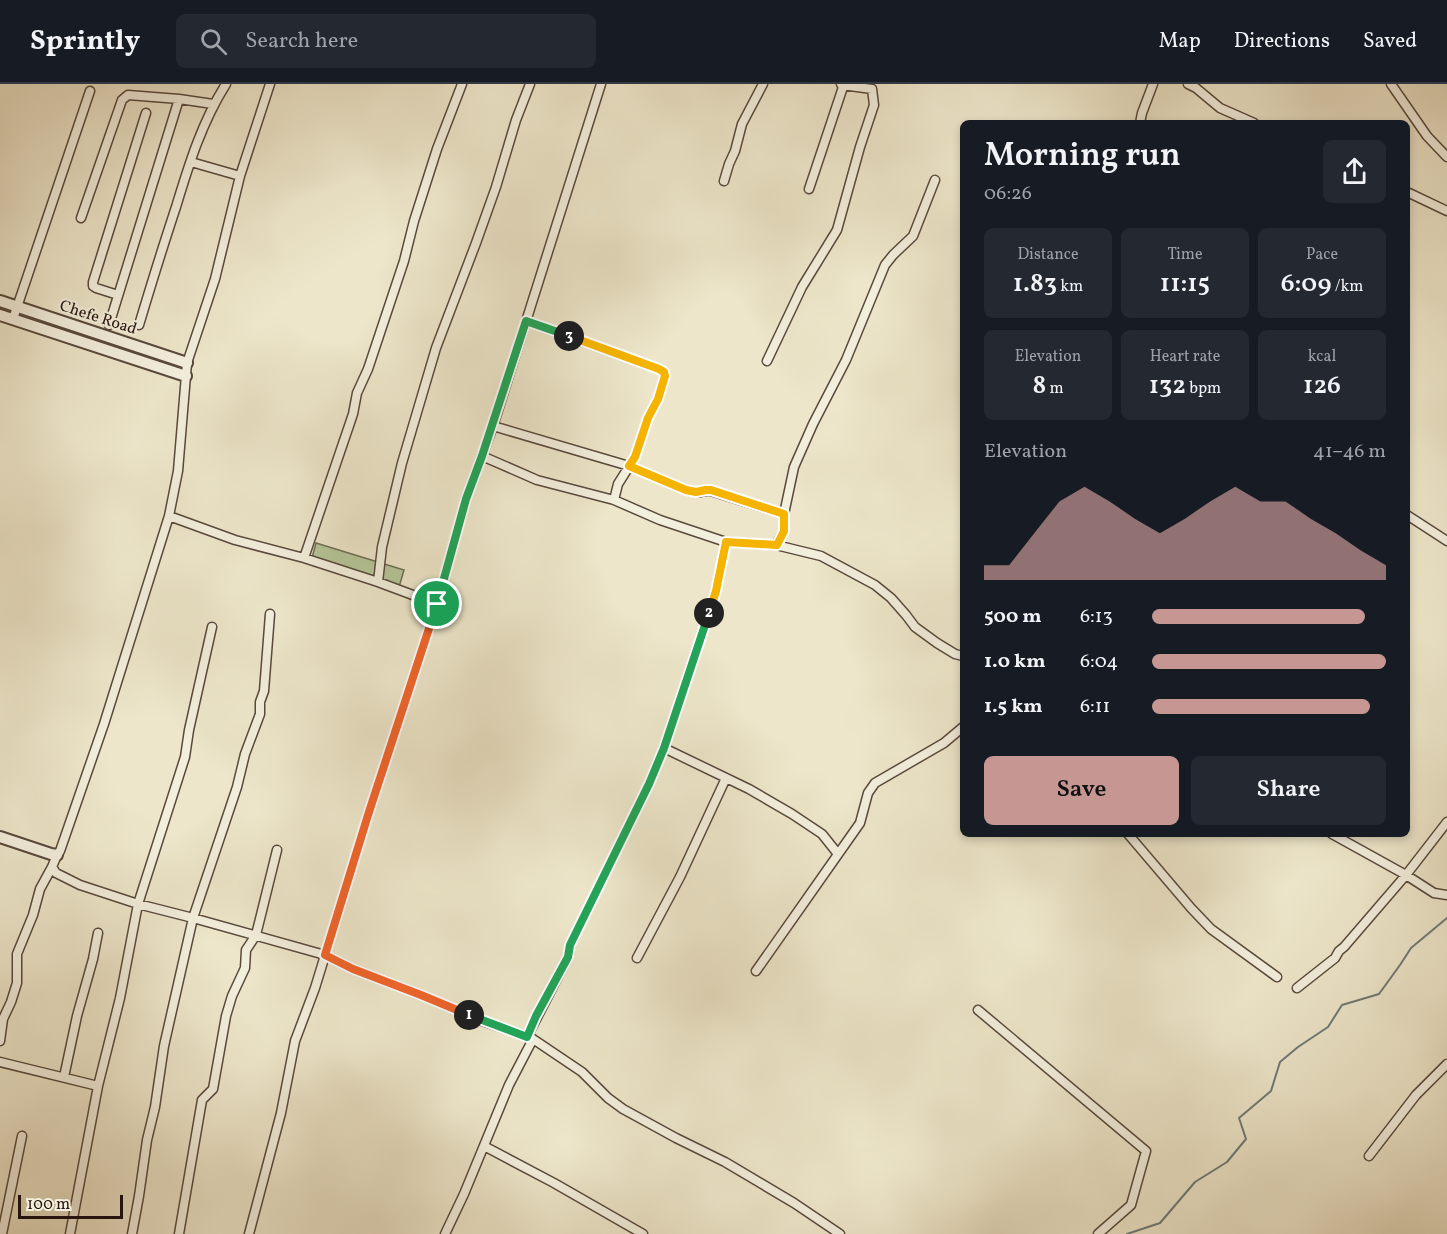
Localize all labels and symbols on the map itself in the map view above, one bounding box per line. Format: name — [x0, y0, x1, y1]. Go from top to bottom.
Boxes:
street label: Chefe Road — [57, 295, 139, 341]
pin: 3 — [554, 321, 584, 351]
pin — [411, 578, 462, 629]
pin: 2 — [694, 598, 724, 628]
pin: 1 — [454, 1000, 484, 1030]
scale bar — [18, 1192, 123, 1220]

